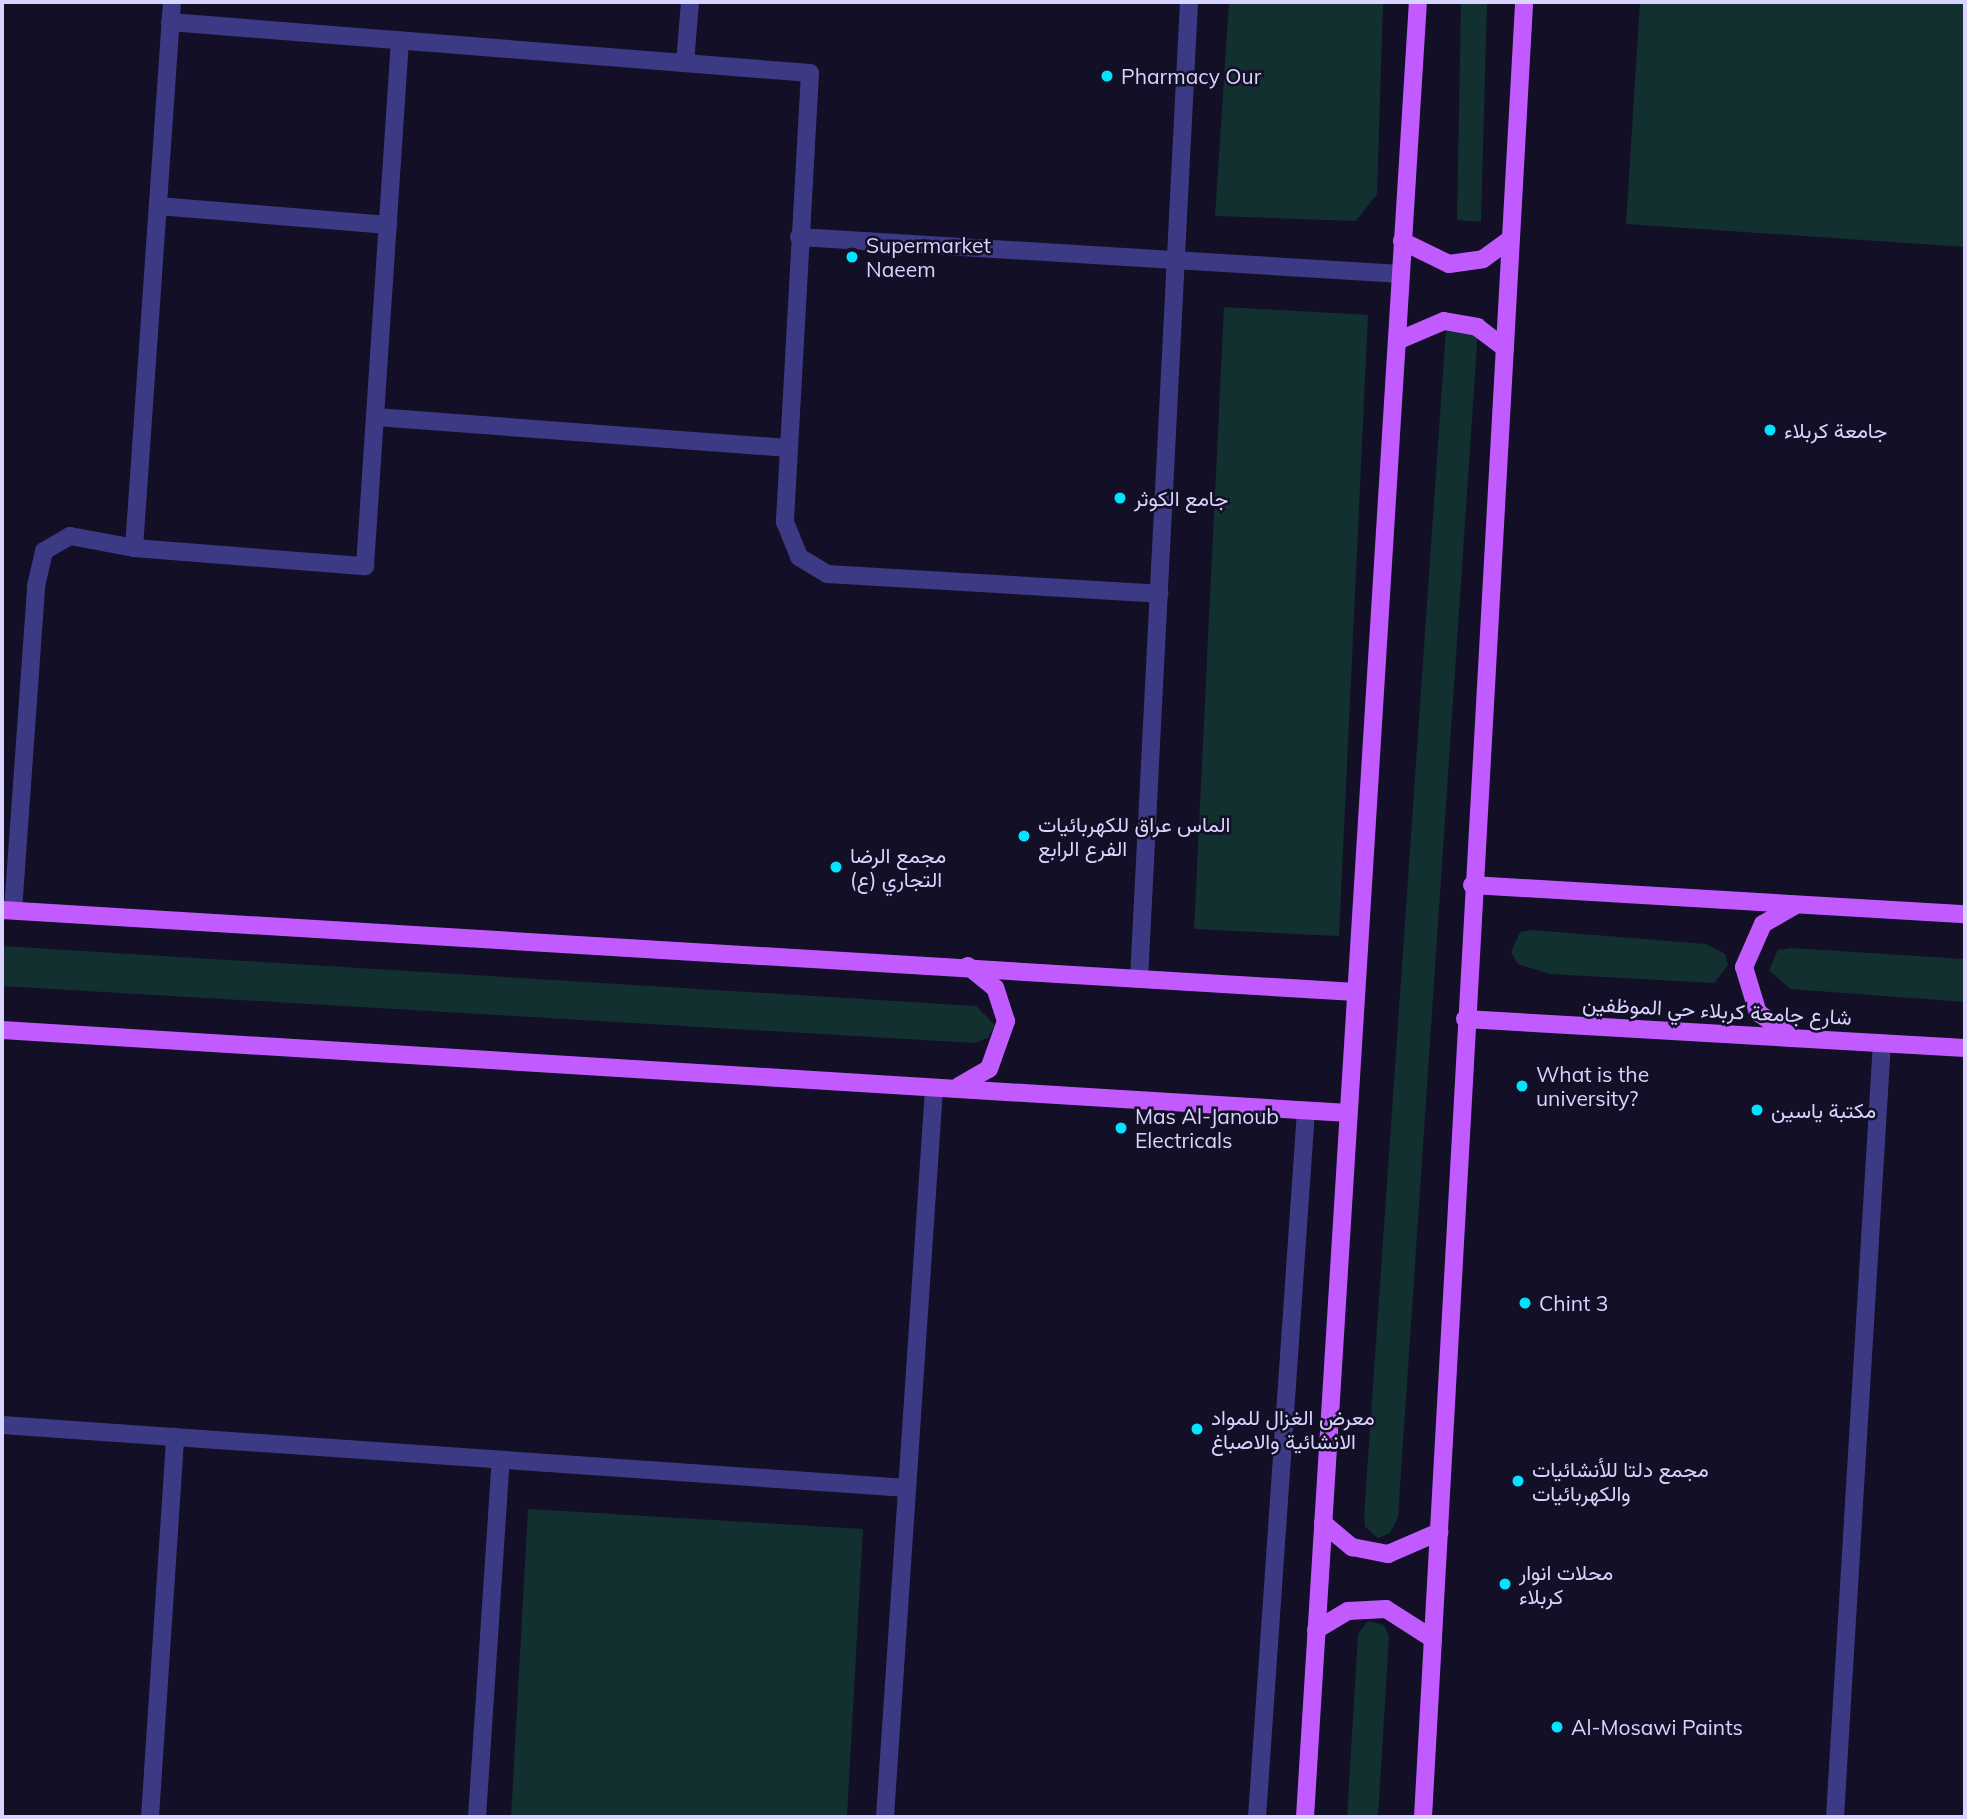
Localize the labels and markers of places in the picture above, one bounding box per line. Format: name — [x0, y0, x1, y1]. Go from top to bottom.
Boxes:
place label: Pharmacy Our — [1121, 63, 1261, 89]
marker: Pharmacy Our — [1099, 68, 1115, 84]
place label: Supermarket Naeem — [866, 232, 991, 282]
marker: Supermarket Naeem — [844, 249, 860, 265]
place label: جامعة كربلاء — [1784, 417, 1887, 443]
marker: جامعة كربلاء — [1762, 422, 1778, 438]
place label: جامع الكوثر — [1134, 485, 1228, 511]
marker: جامع الكوثر — [1112, 490, 1128, 506]
place label: الماس عراق للكهربائيات الفرع الرابع — [1038, 811, 1230, 861]
marker: الماس عراق للكهربائيات الفرع الرابع — [1016, 828, 1032, 844]
place label: مجمع الرضا (ع) التجاري — [850, 842, 946, 892]
marker: مجمع الرضا (ع) التجاري — [828, 859, 844, 875]
place label: What is the university? — [1536, 1061, 1649, 1111]
marker: What is the university? — [1514, 1078, 1530, 1094]
place label: مكتبة ياسين — [1771, 1097, 1876, 1123]
marker: مكتبة ياسين — [1749, 1102, 1765, 1118]
place label: Mas Al-Janoub Electricals — [1135, 1103, 1279, 1153]
marker: Mas Al-Janoub Electricals — [1113, 1120, 1129, 1136]
place label: Chint 3 — [1539, 1290, 1608, 1316]
marker: Chint 3 — [1517, 1295, 1533, 1311]
place label: معرض الغزال للمواد الانشائية والاصباغ — [1211, 1404, 1375, 1454]
marker: معرض الغزال للمواد الانشائية والاصباغ — [1189, 1421, 1205, 1437]
place label: مجمع دلتا للأنشائيات والكهربائيات — [1532, 1456, 1709, 1506]
marker: مجمع دلتا للأنشائيات والكهربائيات — [1510, 1473, 1526, 1489]
place label: محلات انوار كربلاء — [1519, 1559, 1613, 1609]
marker: محلات انوار كربلاء — [1497, 1576, 1513, 1592]
place label: Al-Mosawi Paints — [1571, 1714, 1743, 1740]
marker: Al-Mosawi Paints — [1549, 1719, 1565, 1735]

